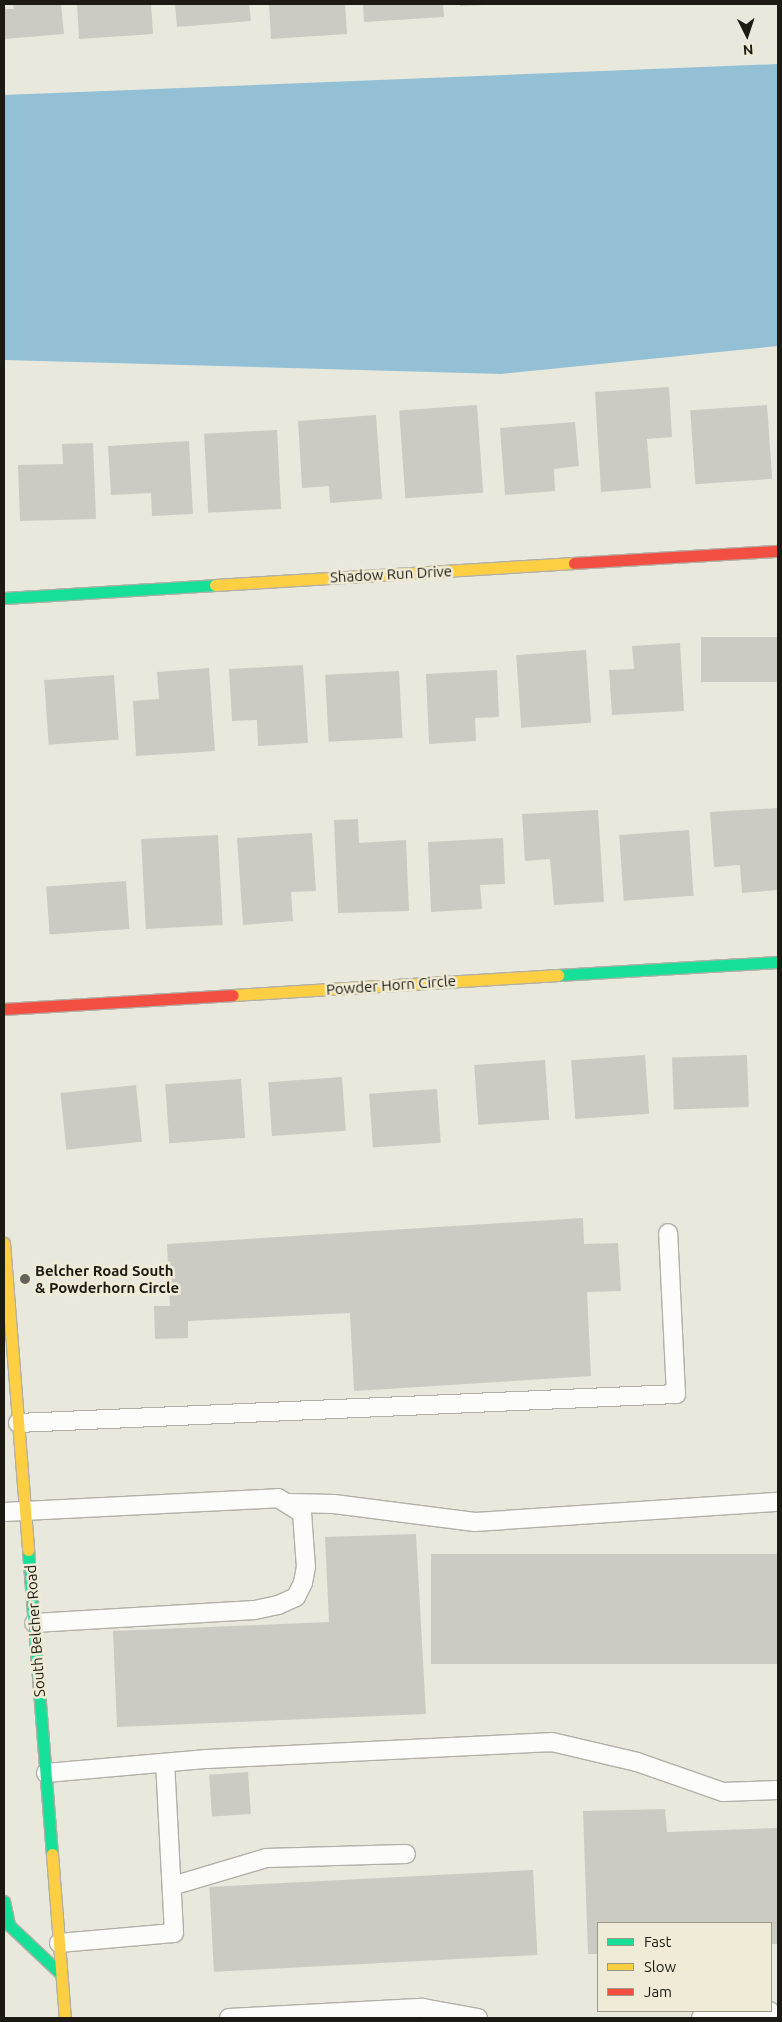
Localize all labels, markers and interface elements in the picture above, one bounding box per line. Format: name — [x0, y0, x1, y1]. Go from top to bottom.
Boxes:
north arrow — [722, 10, 772, 60]
text: N — [742, 42, 754, 58]
street label: Shadow Run Drive — [330, 562, 452, 586]
street label: Powder Horn Circle — [326, 971, 456, 999]
place label: Belcher Road South & Powderhorn Circle — [35, 1261, 179, 1296]
marker: Belcher Road South & Powderhorn Circle — [19, 1273, 31, 1285]
street label: South Belcher Road — [21, 1564, 49, 1698]
legend — [597, 1922, 772, 2012]
text: Fast — [644, 1933, 671, 1950]
text: Slow — [644, 1958, 676, 1975]
text: Jam — [644, 1983, 672, 2000]

